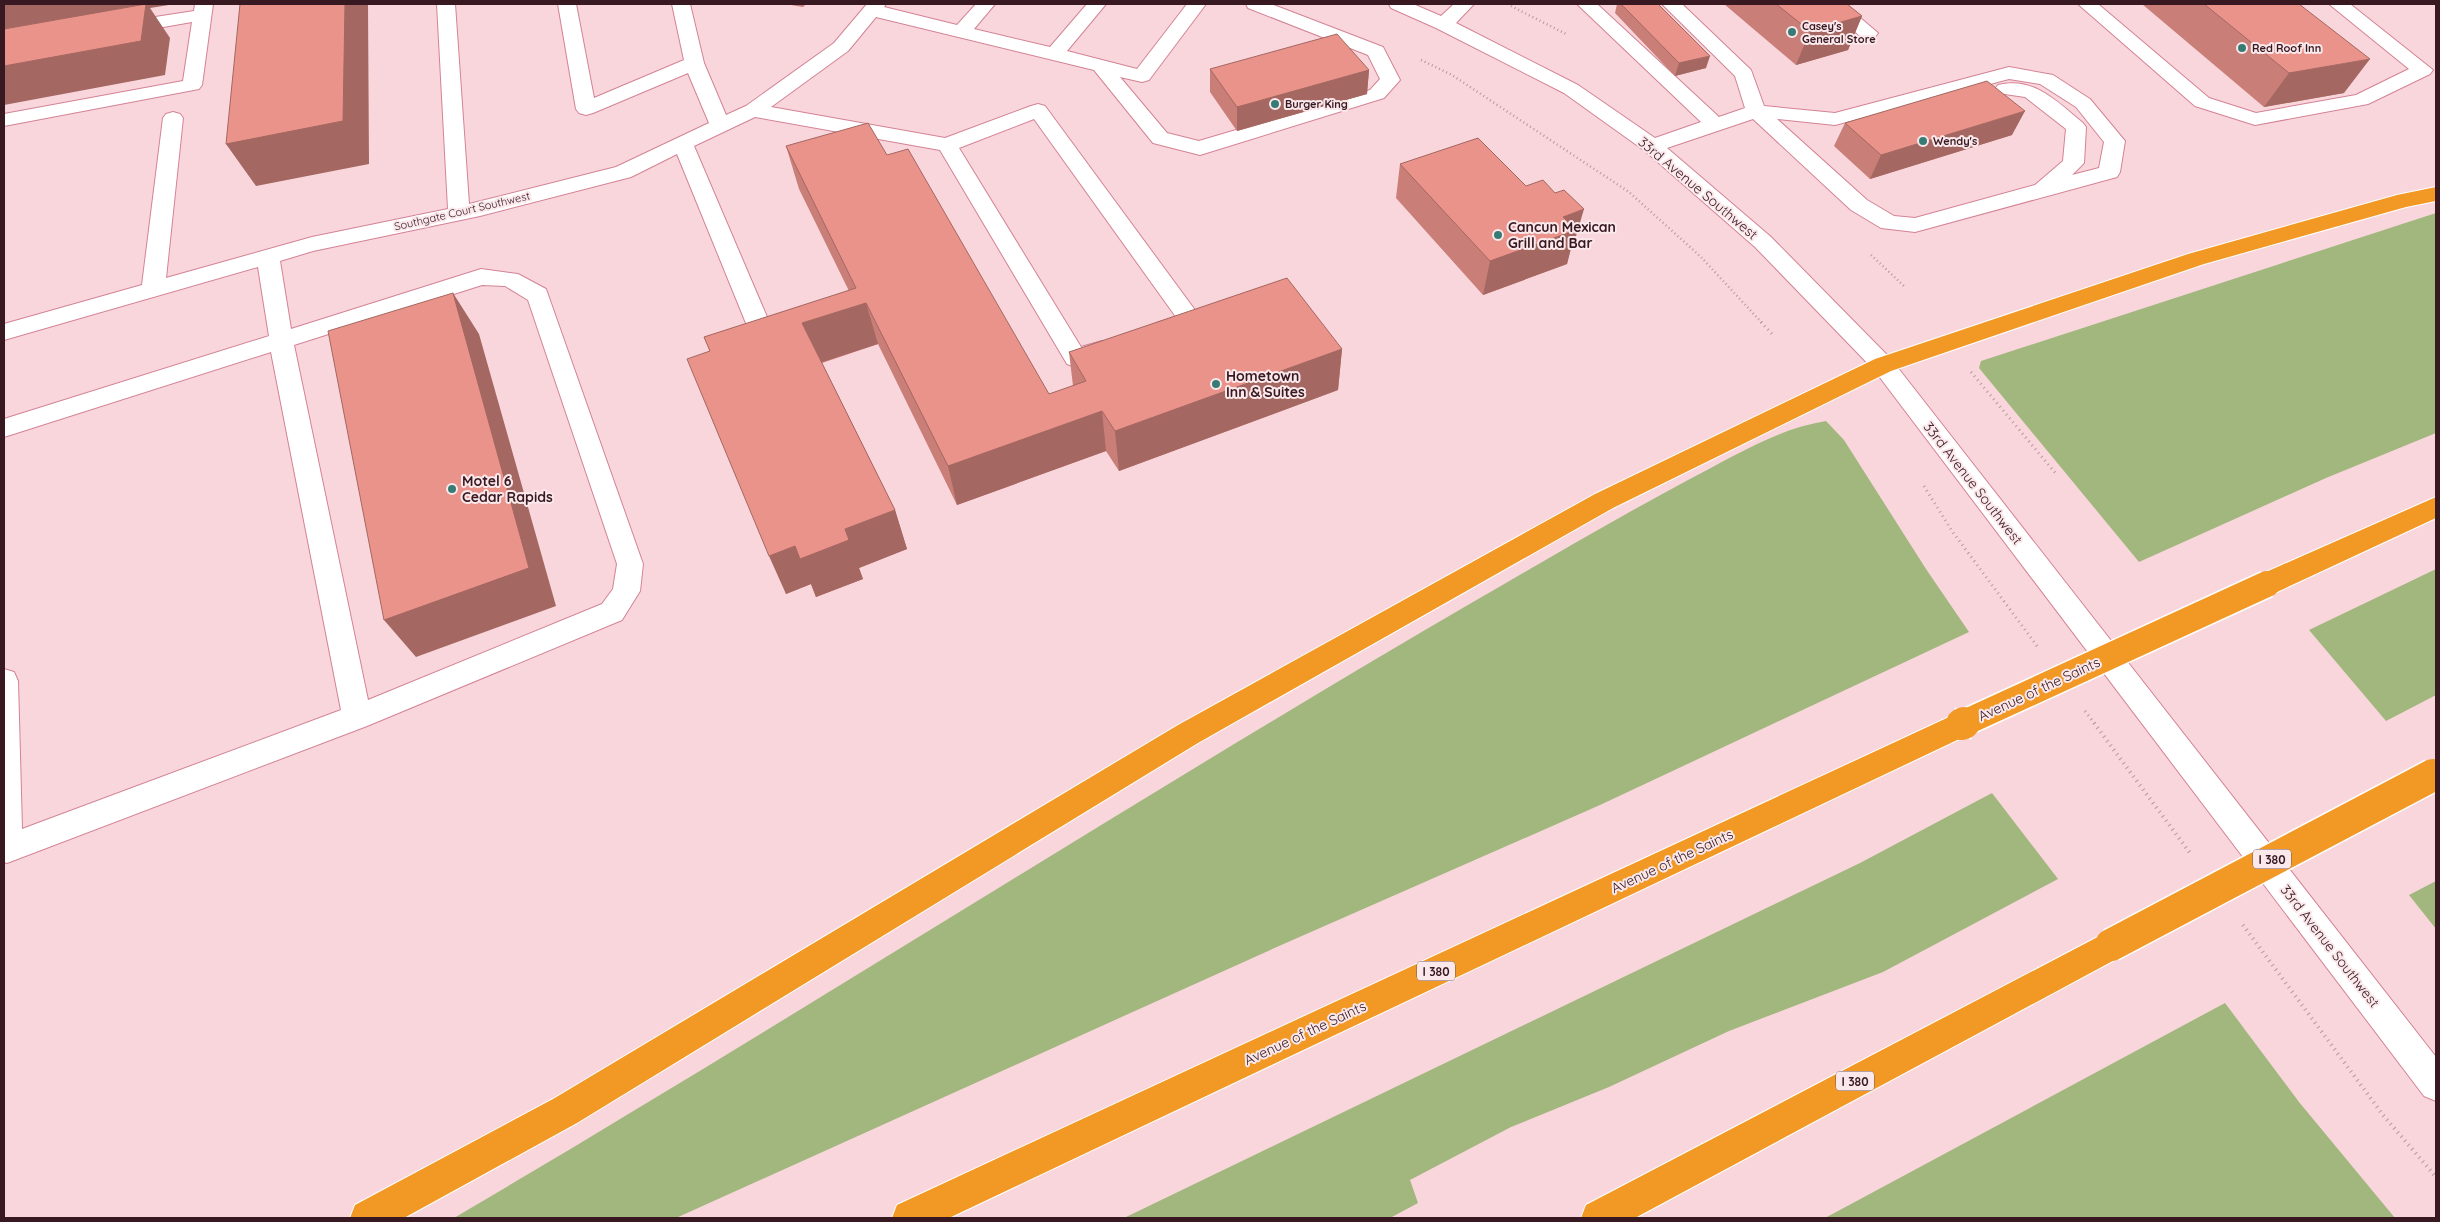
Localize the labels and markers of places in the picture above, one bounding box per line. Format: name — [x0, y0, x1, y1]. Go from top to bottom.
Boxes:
place label: Casey's General Store — [1802, 19, 1876, 46]
marker: Casey's General Store — [1786, 26, 1798, 38]
place label: Red Roof Inn — [2252, 41, 2321, 55]
marker: Red Roof Inn — [2236, 42, 2248, 54]
place label: Burger King — [1285, 97, 1348, 111]
marker: Burger King — [1269, 98, 1281, 110]
place label: Wendy's — [1933, 134, 1977, 148]
marker: Wendy's — [1917, 135, 1929, 147]
place label: Cancun Mexican Grill and Bar — [1508, 218, 1616, 252]
marker: Cancun Mexican Grill and Bar — [1492, 229, 1504, 241]
place label: Hometown Inn & Suites — [1226, 367, 1305, 401]
marker: Hometown Inn & Suites — [1210, 378, 1222, 390]
place label: Motel 6 Cedar Rapids — [462, 472, 553, 506]
marker: Motel 6 Cedar Rapids — [446, 483, 458, 495]

